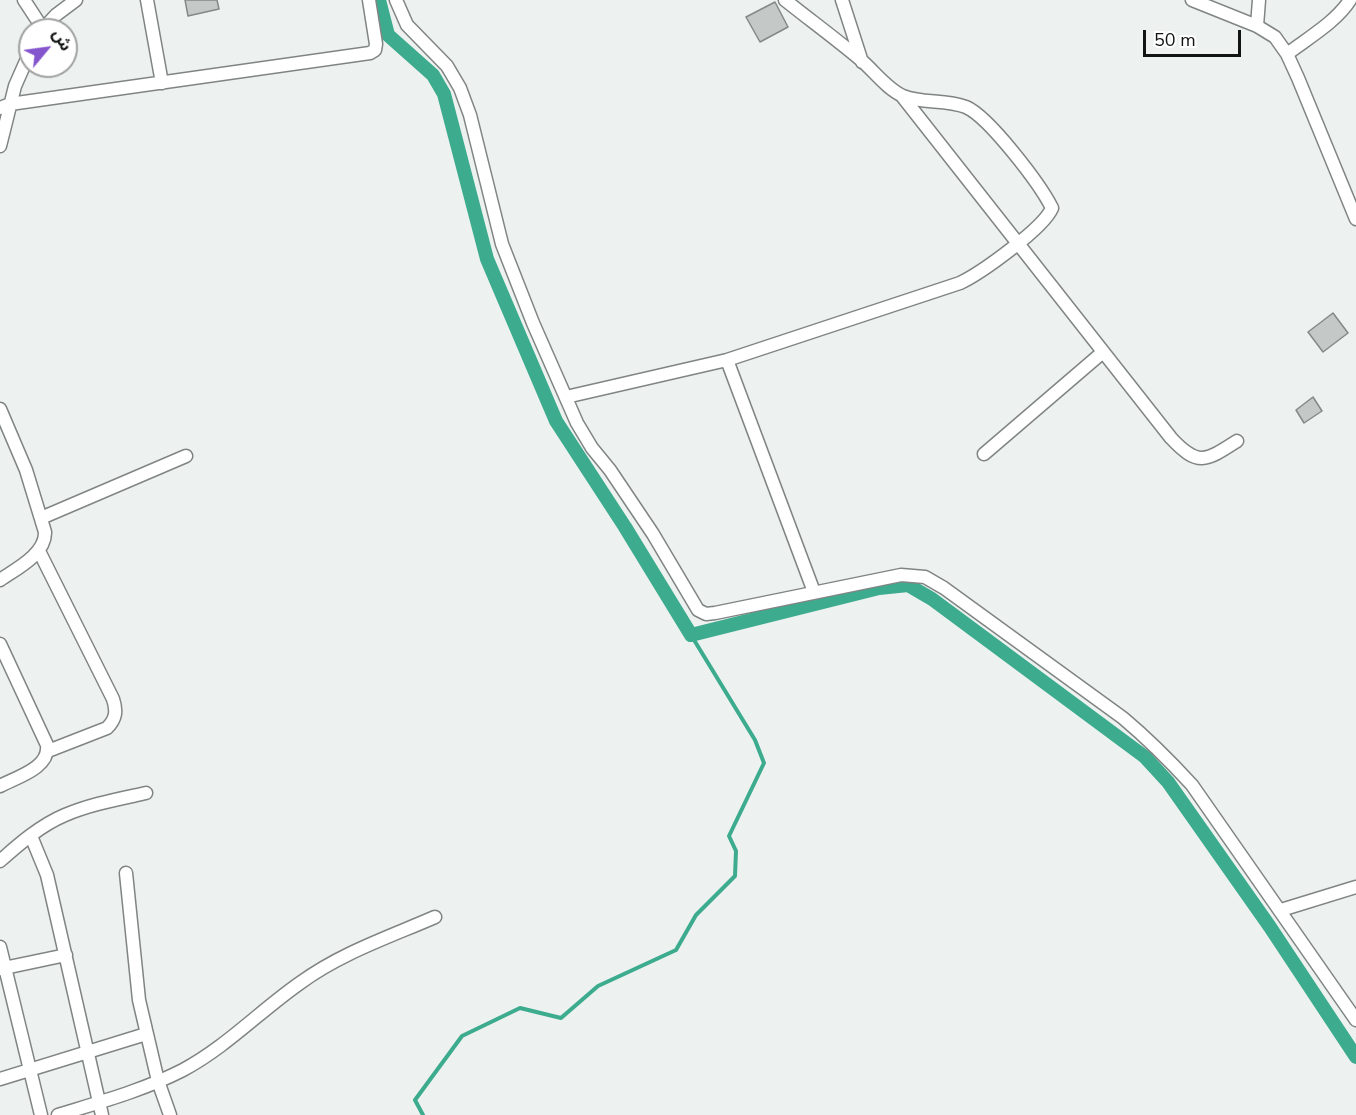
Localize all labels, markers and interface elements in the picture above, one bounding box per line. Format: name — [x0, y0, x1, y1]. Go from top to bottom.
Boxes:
north arrow — [18, 18, 78, 78]
scale bar — [1146, 18, 1244, 56]
text: ش — [47, 25, 77, 55]
text: 50 m — [1154, 28, 1196, 52]

